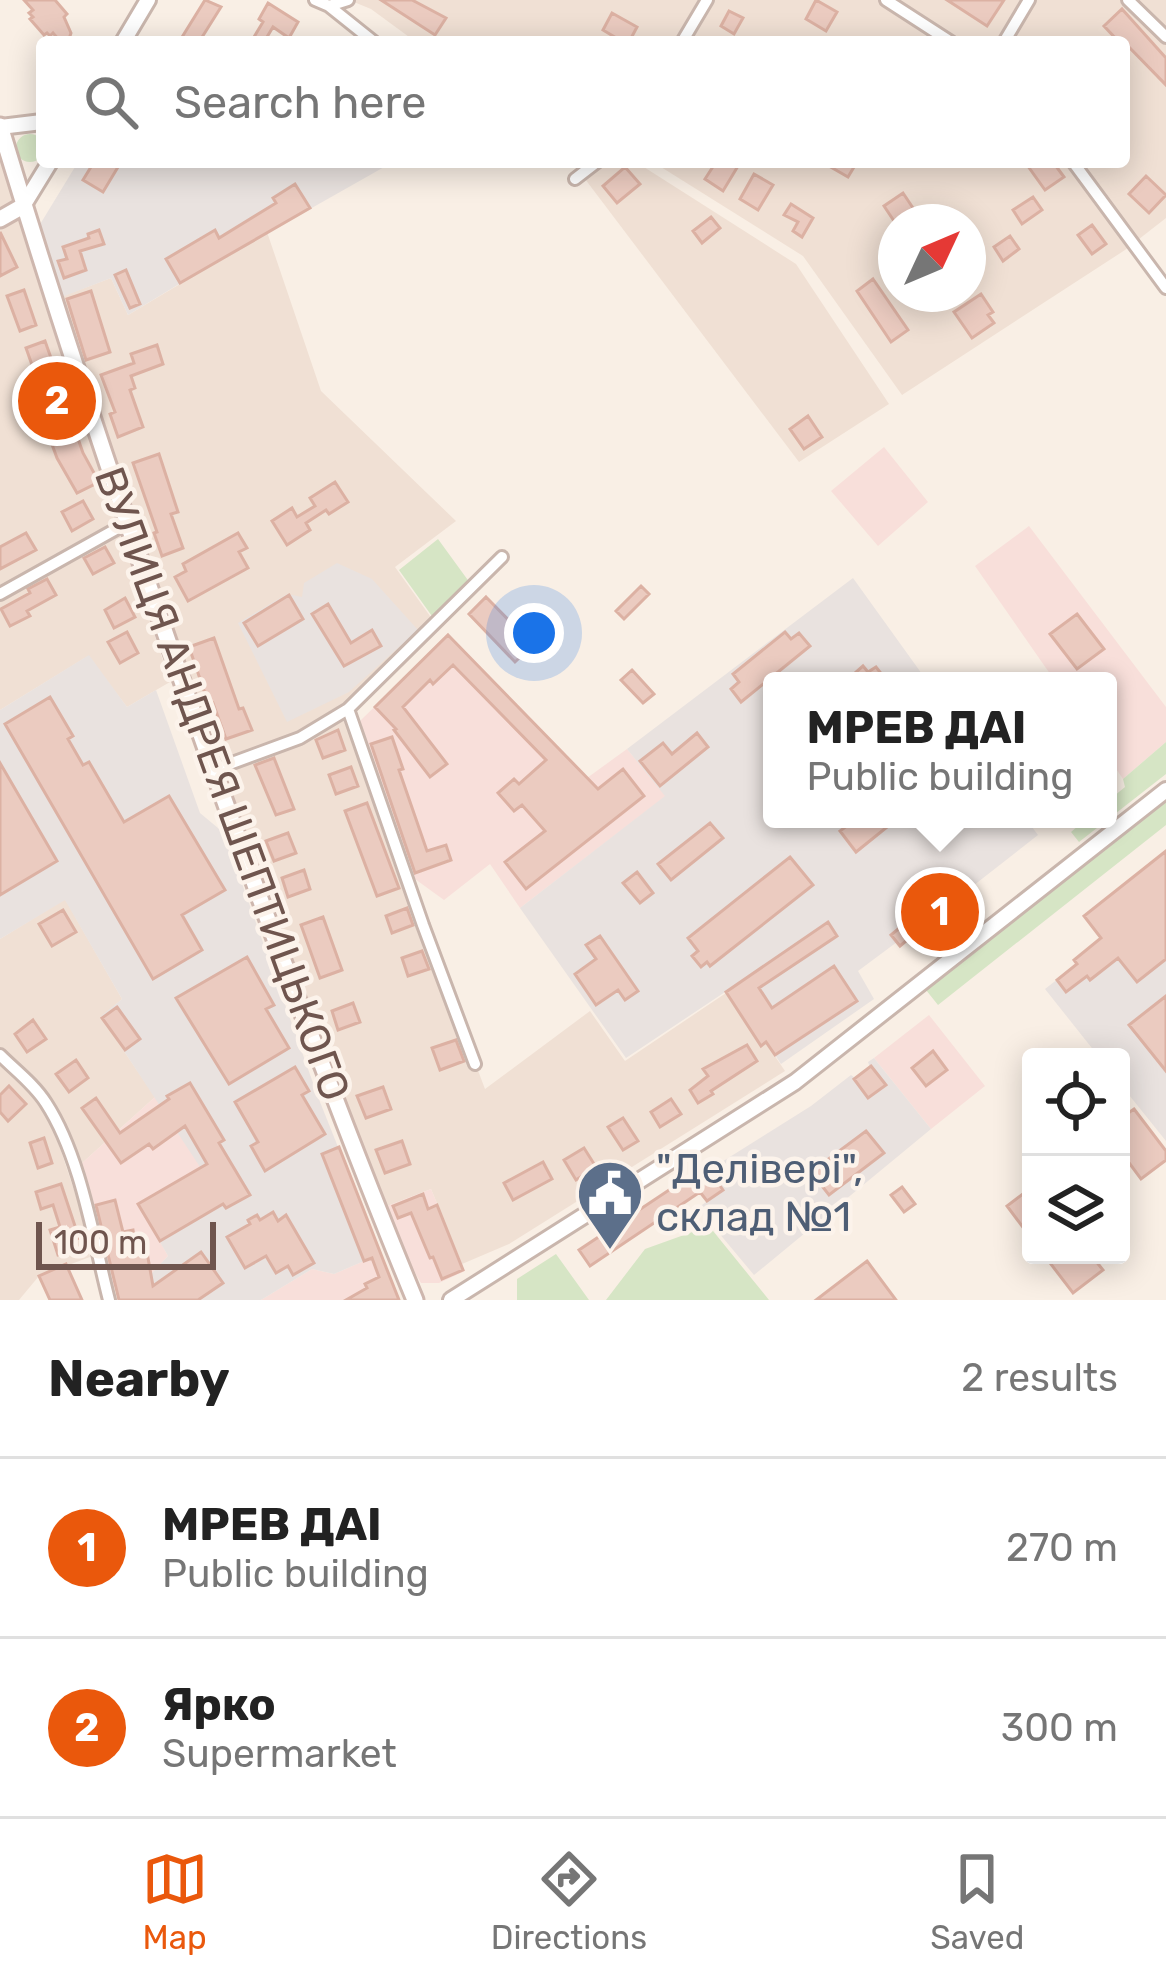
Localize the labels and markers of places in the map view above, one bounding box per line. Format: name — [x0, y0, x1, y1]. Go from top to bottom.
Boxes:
pin: 2 — [18, 356, 96, 446]
pin: 1 — [901, 867, 979, 957]
place label: "Делівері", склад №1 — [656, 1144, 864, 1242]
public building icon: "Делівері", склад №1 — [575, 1158, 645, 1252]

